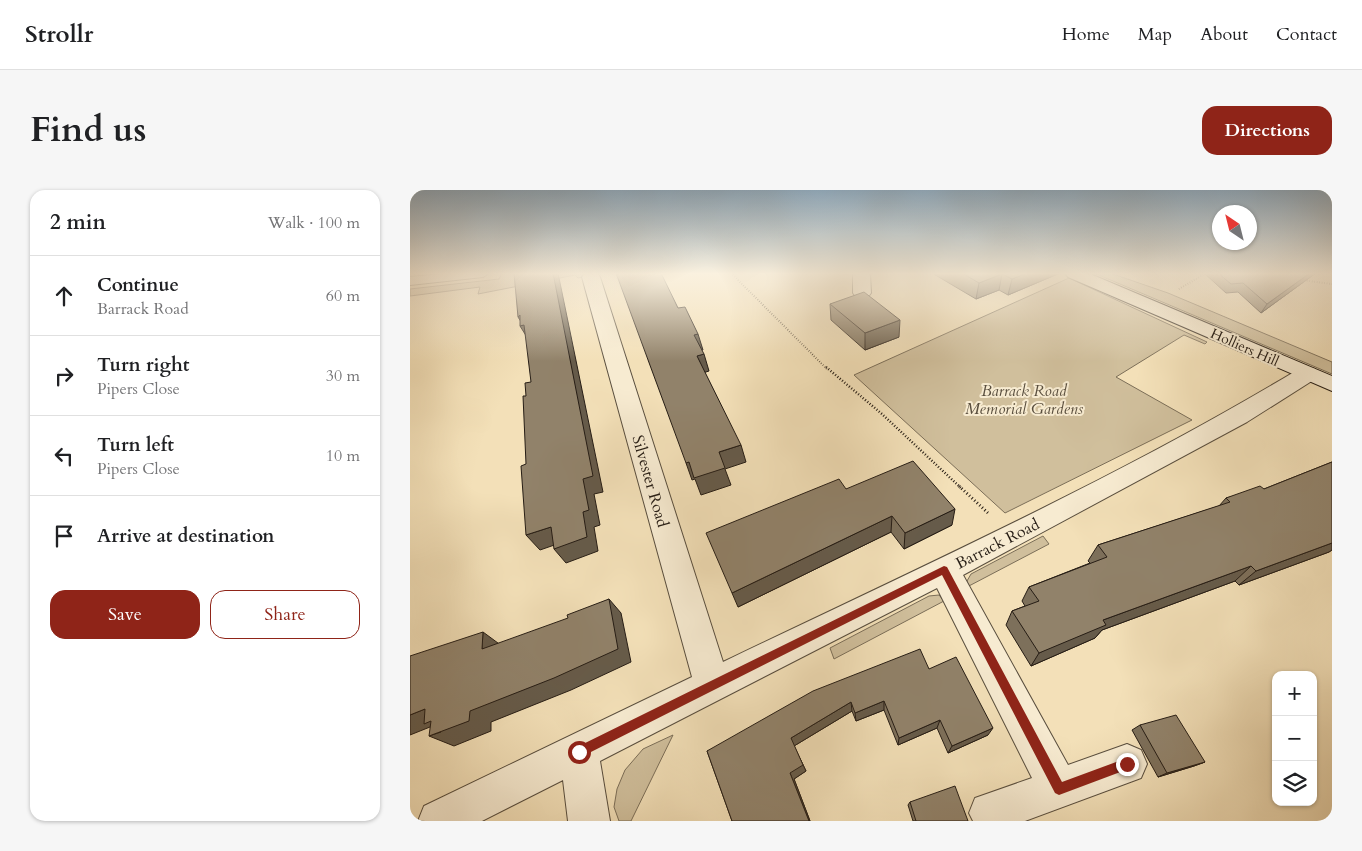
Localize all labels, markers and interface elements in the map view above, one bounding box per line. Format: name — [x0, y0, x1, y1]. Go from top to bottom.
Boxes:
text: Strollr — [25, 18, 93, 51]
text: Home — [1062, 22, 1110, 47]
text: Map — [1138, 22, 1172, 47]
text: About — [1200, 22, 1248, 47]
text: Contact — [1276, 22, 1337, 47]
text: Find us — [30, 106, 146, 154]
button: Directions — [1202, 106, 1332, 155]
north arrow — [1212, 205, 1257, 250]
text: 2 min — [50, 208, 106, 237]
text: Walk · 100 m — [268, 212, 360, 234]
text: Continue — [97, 272, 179, 298]
icon: ahead — [50, 282, 78, 310]
text: 60 m — [326, 285, 360, 307]
text: Barrack Road — [97, 298, 189, 320]
street label: Holliers Hill — [1208, 324, 1282, 371]
text: Turn right — [97, 352, 189, 378]
icon: right — [50, 362, 78, 390]
text: 30 m — [326, 365, 360, 387]
text: Pipers Close — [97, 378, 180, 400]
park label: Barrack Road Memorial Gardens — [965, 380, 1084, 420]
text: Turn left — [97, 432, 174, 458]
street label: Silvester Road — [626, 433, 674, 530]
icon: left — [50, 442, 78, 470]
text: 10 m — [326, 445, 360, 467]
text: Pipers Close — [97, 458, 180, 480]
street label: Barrack Road — [952, 513, 1044, 575]
icon: arrive — [50, 522, 78, 550]
text: Arrive at destination — [97, 523, 274, 549]
button: Save — [50, 590, 200, 639]
button: Share — [210, 590, 360, 639]
map controls — [1272, 671, 1317, 806]
button: + — [1272, 671, 1317, 716]
button: − — [1272, 716, 1317, 761]
route start — [568, 741, 591, 764]
route end — [1116, 753, 1139, 776]
button: layers — [1272, 761, 1317, 806]

